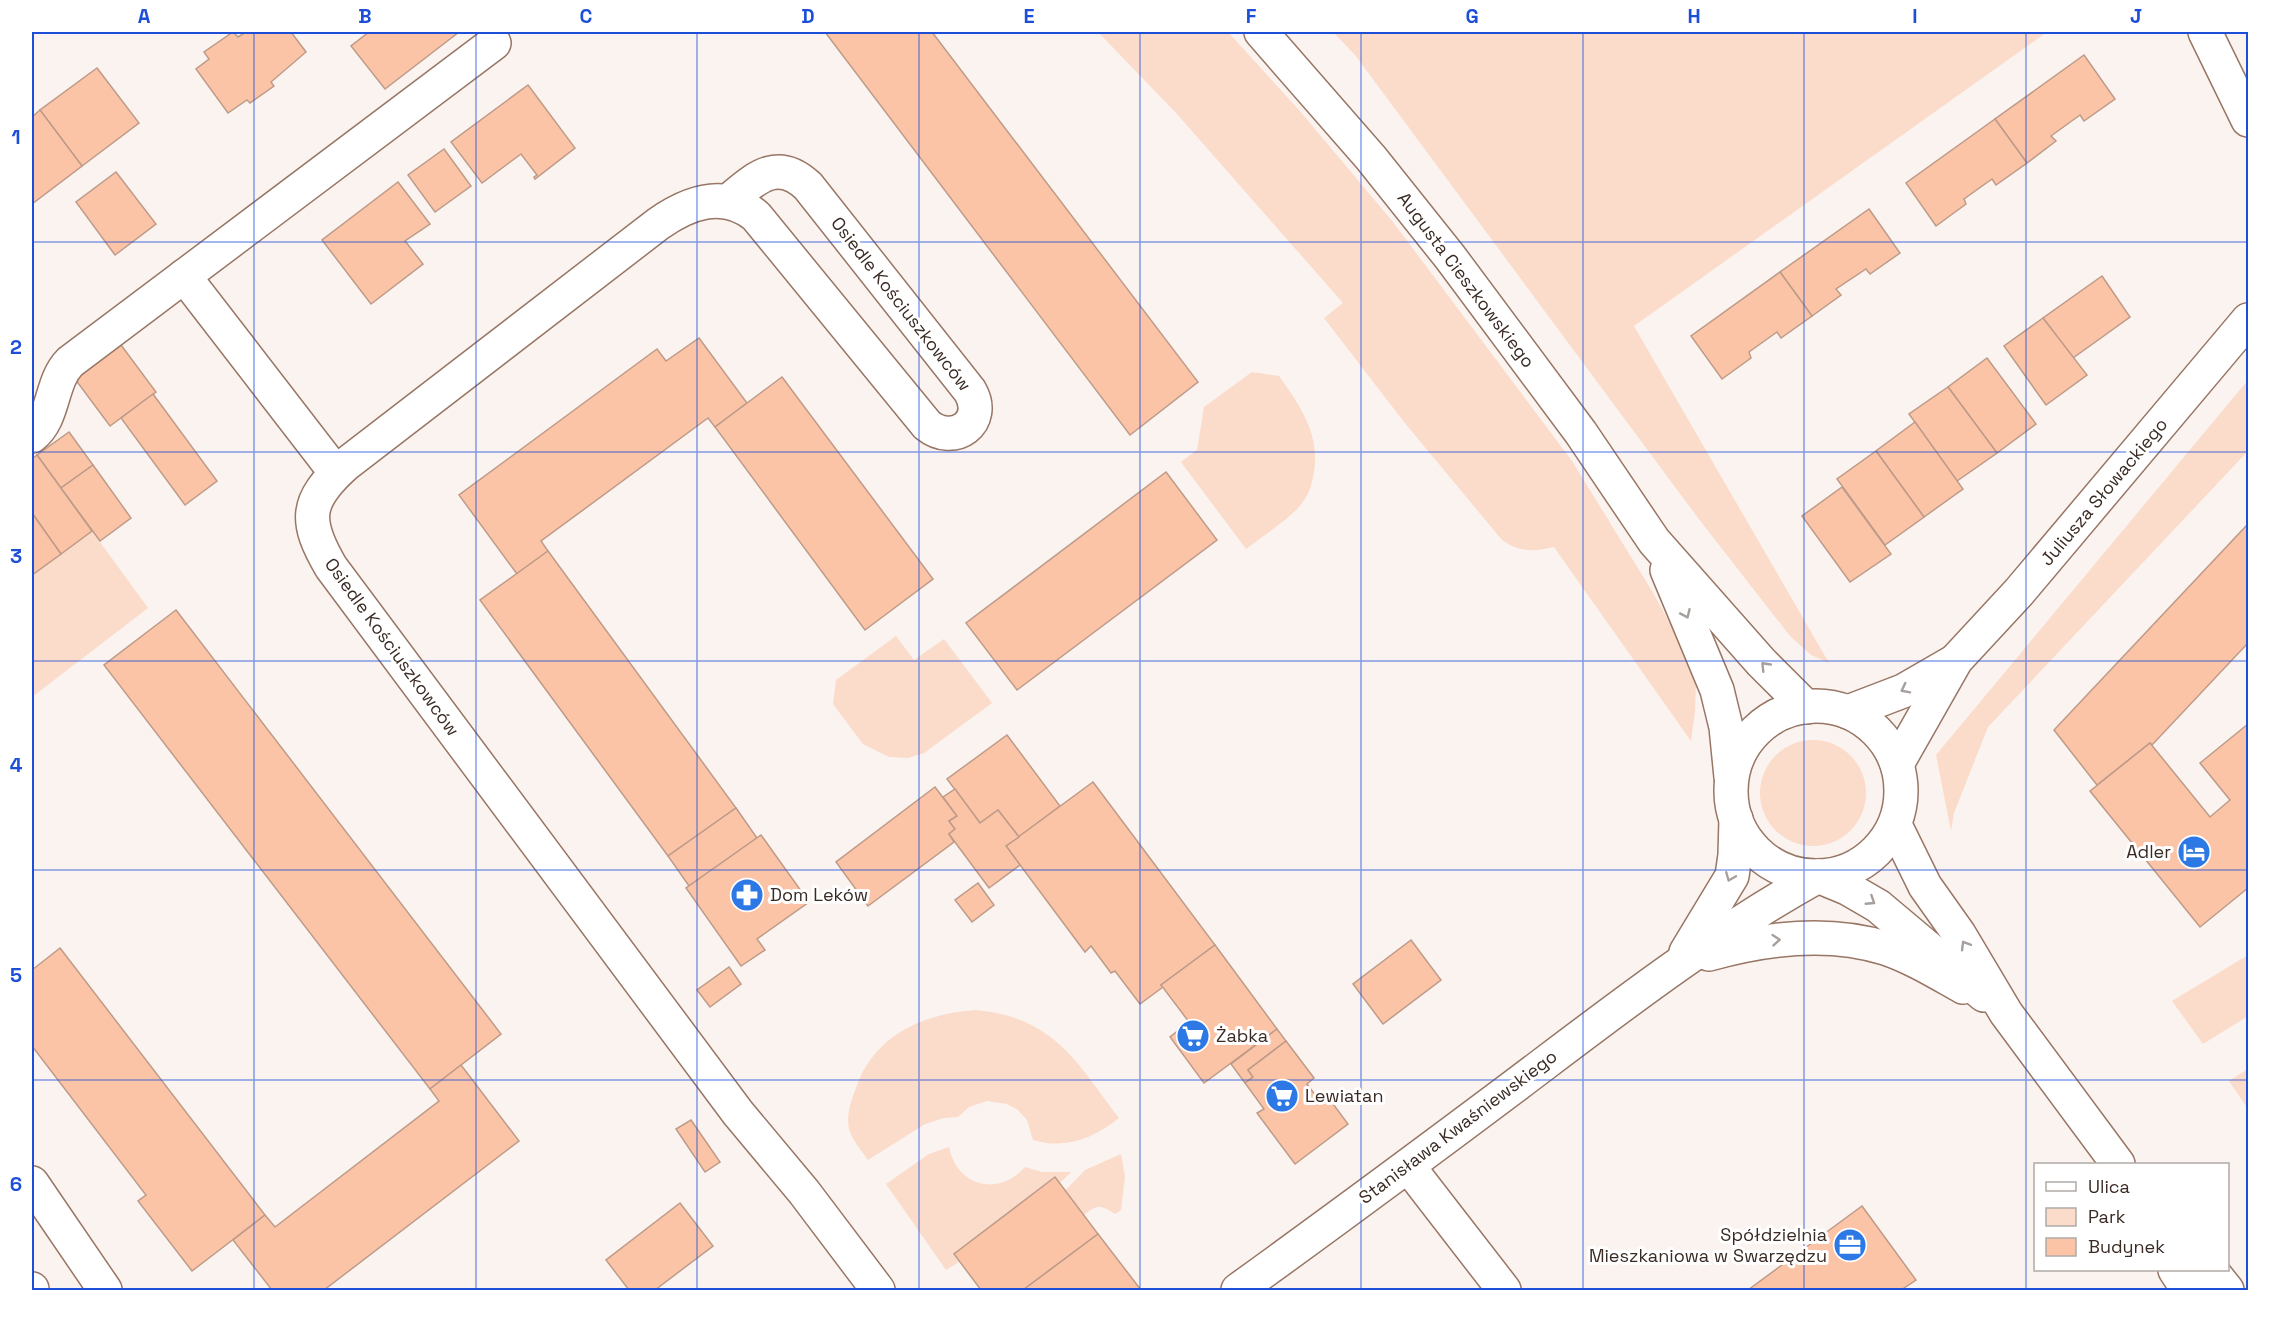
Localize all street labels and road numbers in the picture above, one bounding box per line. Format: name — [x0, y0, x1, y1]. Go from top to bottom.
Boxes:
street label: Augusta Cieszkowskiego — [1393, 187, 1540, 372]
street label: Osiedle Kościuszkowców — [826, 212, 977, 395]
street label: Juliusza Słowackiego — [2035, 413, 2172, 570]
street label: Osiedle Kościuszkowców — [320, 553, 465, 740]
street label: Stanisława Kwaśniewskiego — [1354, 1044, 1561, 1209]

